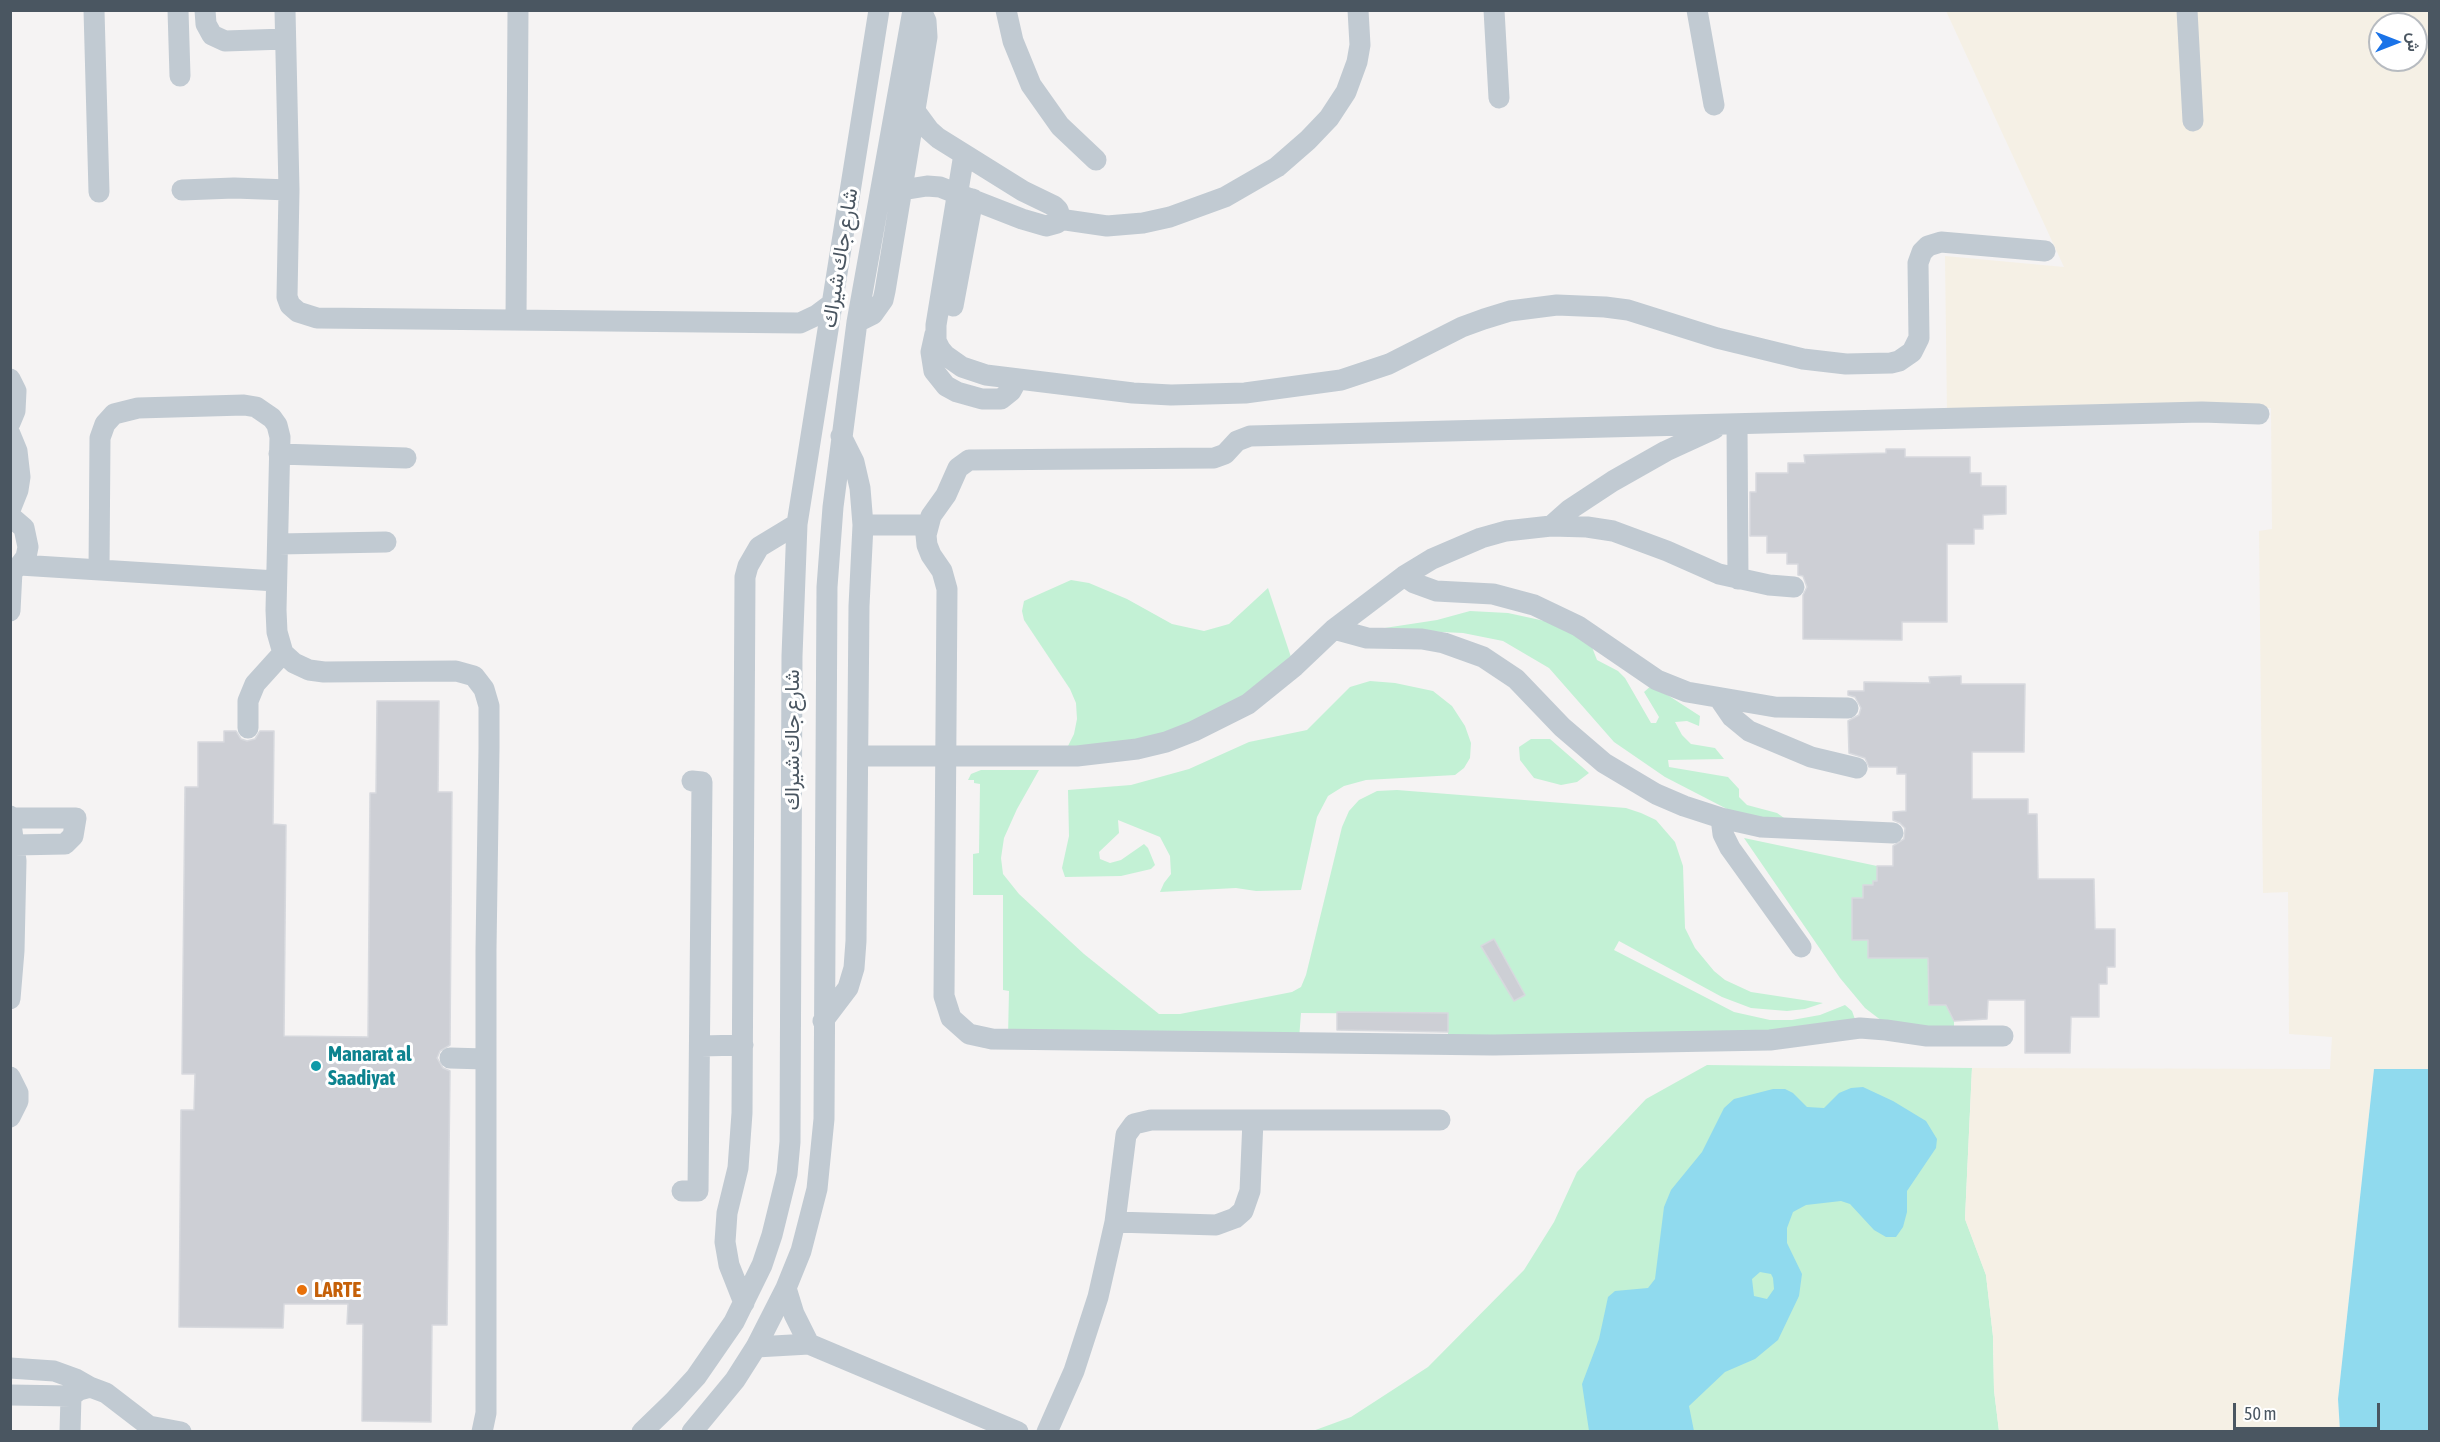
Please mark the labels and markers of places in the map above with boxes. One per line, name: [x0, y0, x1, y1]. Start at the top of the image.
place label: Manarat al Saadiyat: [328, 1041, 412, 1091]
marker: Manarat al Saadiyat: [309, 1059, 323, 1073]
place label: LARTE: [314, 1277, 361, 1303]
marker: LARTE: [295, 1283, 309, 1297]

